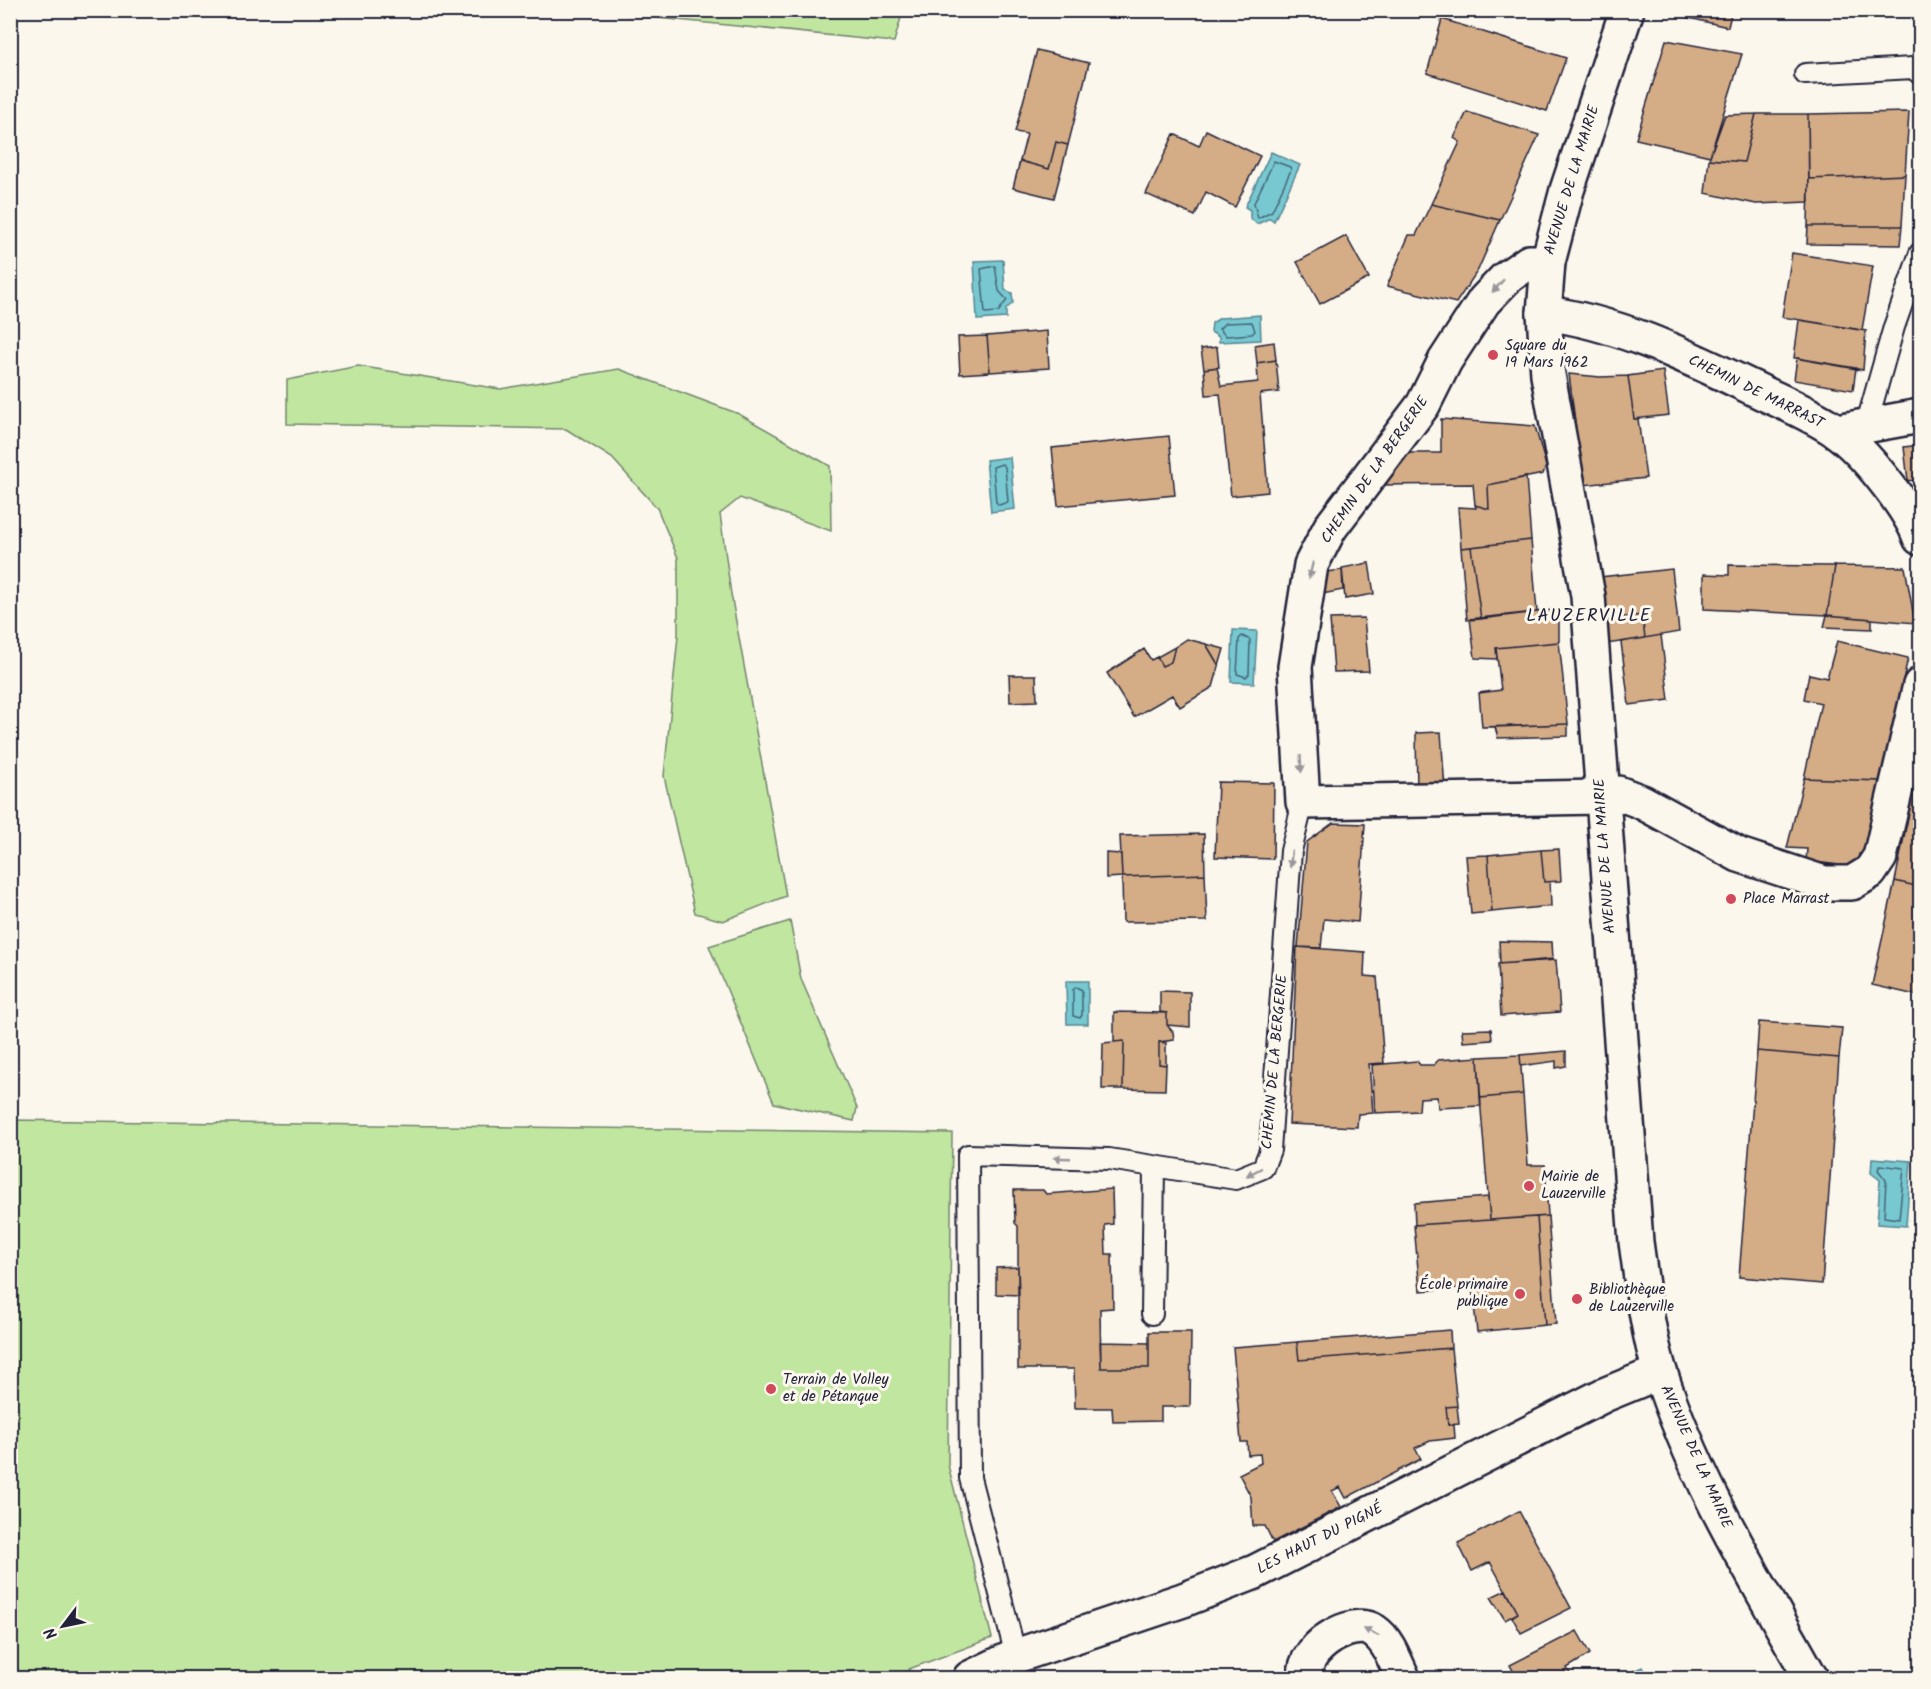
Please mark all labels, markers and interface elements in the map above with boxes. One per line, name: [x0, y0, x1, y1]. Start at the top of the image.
street label: AVENUE DE LA MAIRIE: [1538, 101, 1607, 258]
one-way arrow: [1492, 278, 1505, 293]
place label: Square du 19 Mars 1962: [1505, 334, 1588, 375]
marker: Square du 19 Mars 1962: [1486, 348, 1500, 362]
street label: CHEMIN DE MARRAST: [1684, 349, 1830, 436]
street label: CHEMIN DE LA BERGERIE: [1315, 390, 1436, 549]
one-way arrow: [1305, 561, 1315, 579]
district label: LAUZERVILLE: [1526, 602, 1652, 631]
one-way arrow: [1296, 754, 1305, 773]
street label: AVENUE DE LA MAIRIE: [1588, 776, 1622, 934]
one-way arrow: [1286, 849, 1296, 868]
place label: Place Marrast: [1743, 887, 1830, 911]
marker: Place Marrast: [1724, 892, 1738, 906]
street label: CHEMIN DE LA BERGERIE: [1255, 972, 1295, 1150]
one-way arrow: [1053, 1153, 1072, 1162]
place label: Mairie de Lauzerville: [1541, 1165, 1606, 1206]
one-way arrow: [1245, 1167, 1262, 1177]
marker: Mairie de Lauzerville: [1522, 1179, 1536, 1193]
place label: École primaire publique: [1419, 1273, 1508, 1314]
place label: Bibliothèque de Lauzerville: [1589, 1278, 1674, 1319]
marker: École primaire publique: [1513, 1287, 1527, 1301]
marker: Bibliothèque de Lauzerville: [1570, 1292, 1584, 1306]
place label: Terrain de Volley et de Pétanque: [783, 1368, 889, 1409]
street label: AVENUE DE LA MAIRIE: [1653, 1381, 1739, 1534]
marker: Terrain de Volley et de Pétanque: [764, 1382, 778, 1396]
street label: LES HAUT DU PIGNÉ: [1253, 1496, 1388, 1581]
north arrow: [33, 1596, 93, 1656]
text: N: [38, 1622, 65, 1644]
one-way arrow: [1362, 1628, 1380, 1638]

